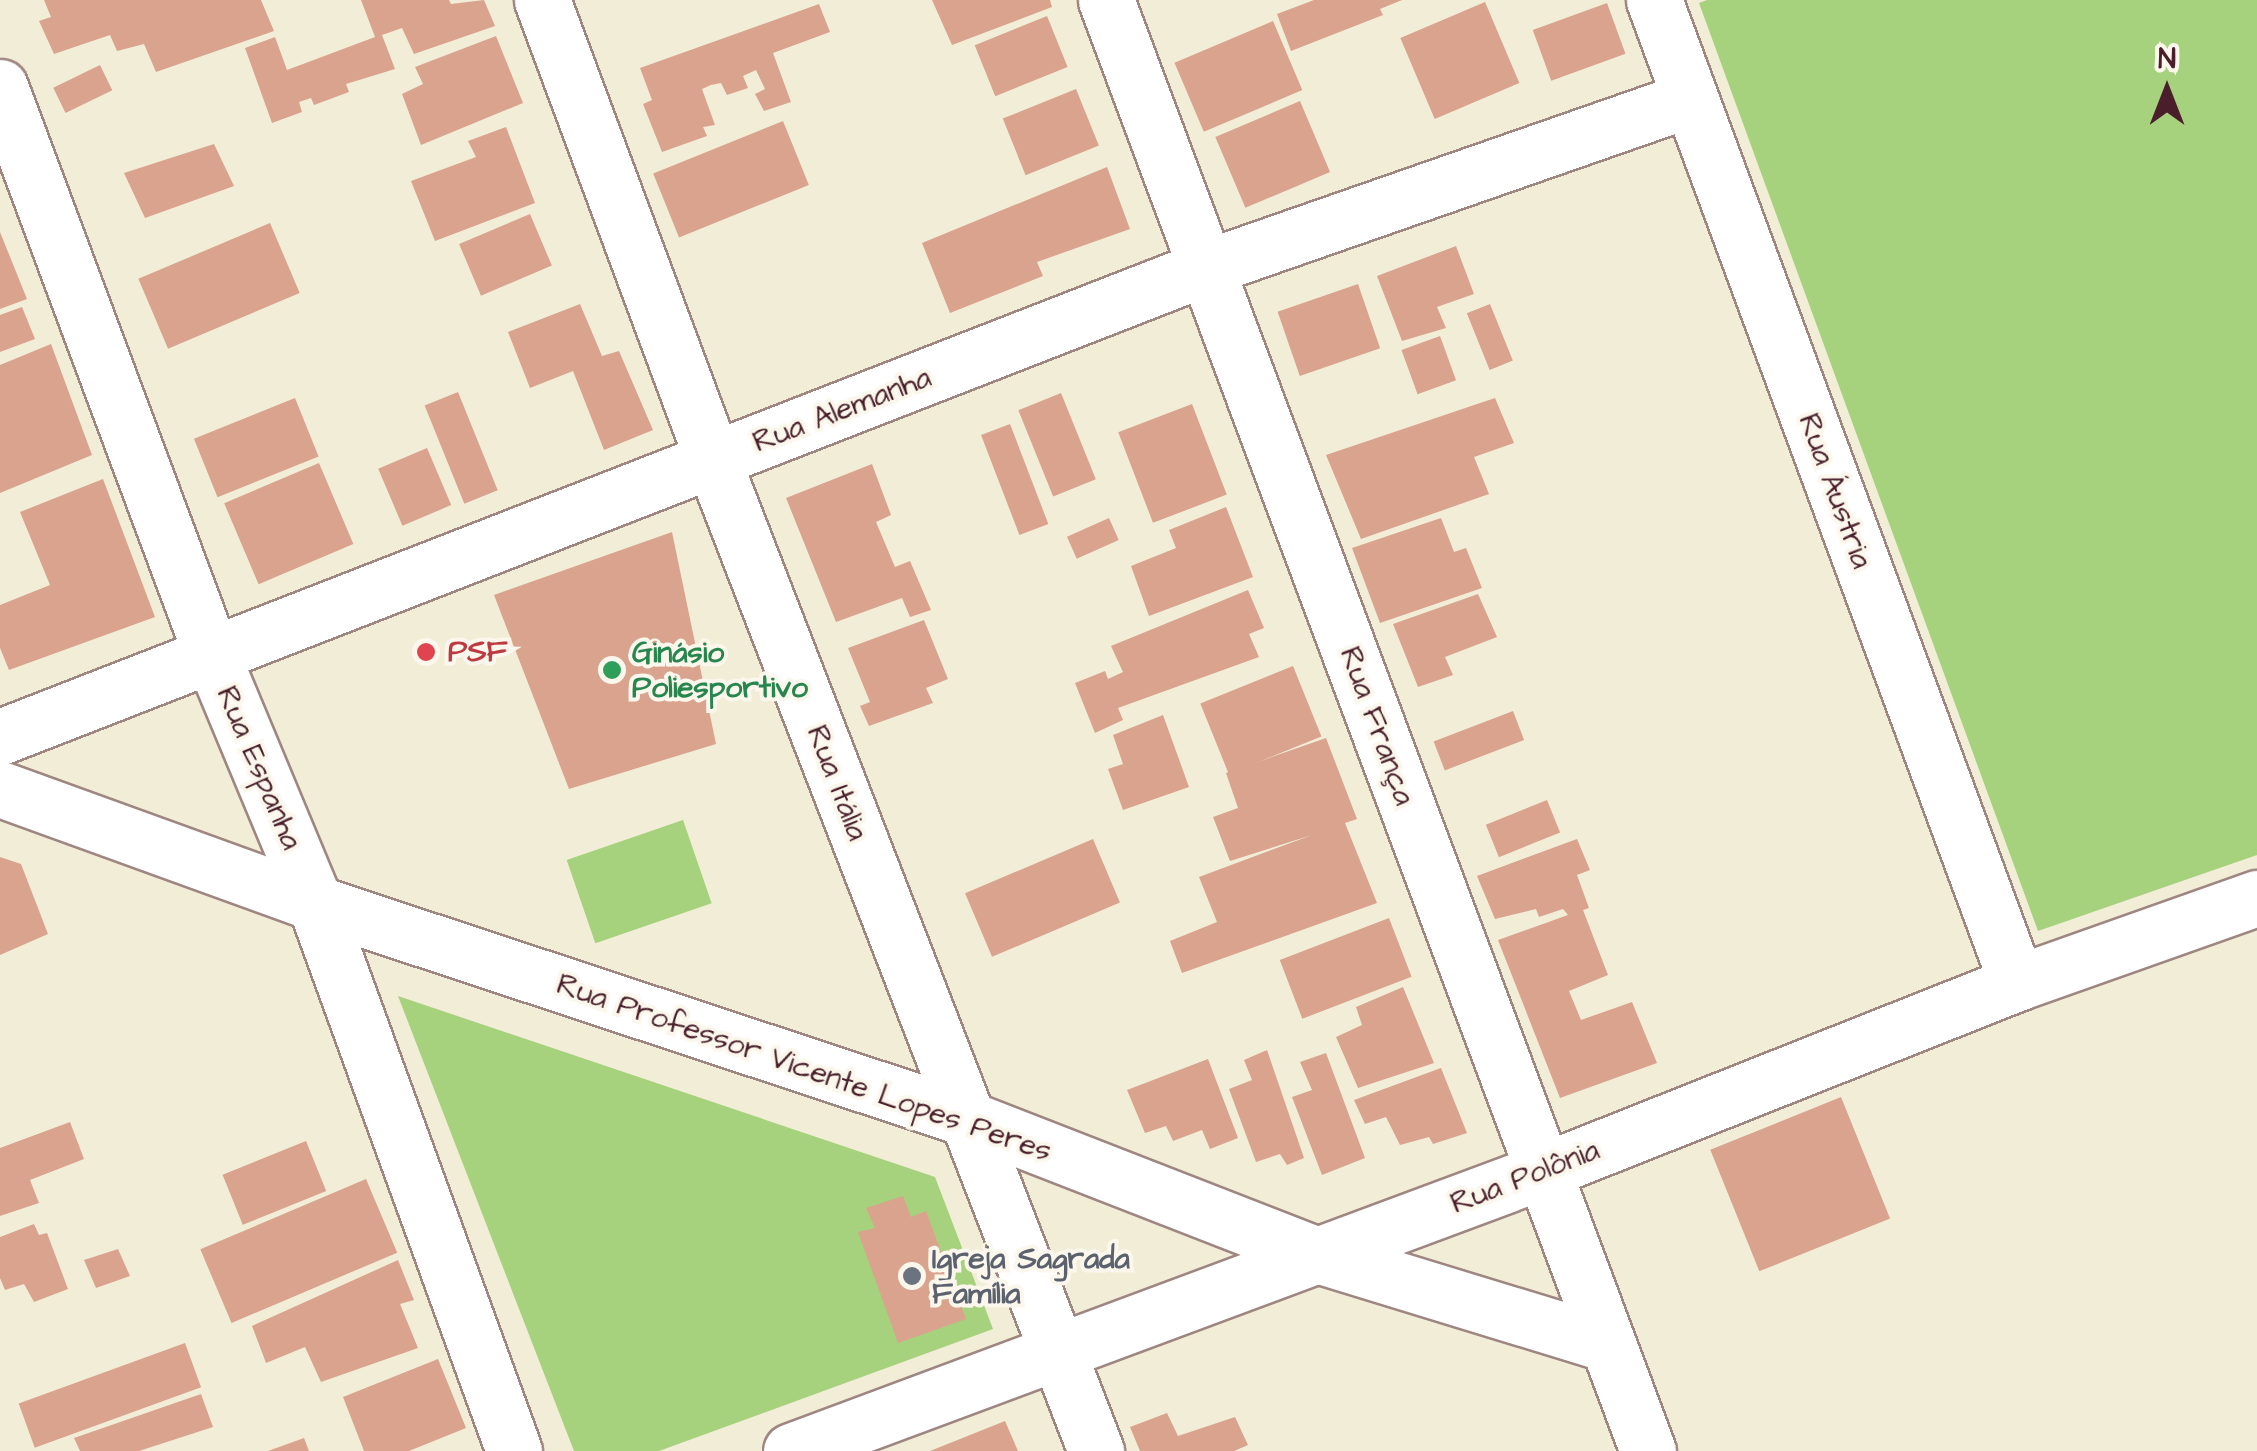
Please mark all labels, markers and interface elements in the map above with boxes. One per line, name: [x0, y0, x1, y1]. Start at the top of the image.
north arrow: [2117, 40, 2217, 140]
text: N: [2158, 40, 2176, 79]
street label: Rua Alemanha: [748, 360, 936, 460]
street label: Rua Áustria: [1790, 409, 1880, 573]
place label: PSF: [448, 634, 507, 670]
place label: Ginásio Poliesportivo: [632, 635, 808, 706]
marker: PSF: [413, 639, 439, 665]
street label: Rua França: [1332, 642, 1422, 810]
marker: Ginásio Poliesportivo: [601, 659, 623, 681]
street label: Rua Espanha: [208, 681, 310, 855]
street label: Rua Itália: [799, 720, 875, 846]
street label: Rua Professor Vicente Lopes Peres: [552, 966, 1056, 1170]
street label: Rua Polônia: [1446, 1132, 1604, 1222]
place label: Igreja Sagrada Família: [932, 1241, 1130, 1312]
marker: Igreja Sagrada Família: [901, 1265, 923, 1287]

